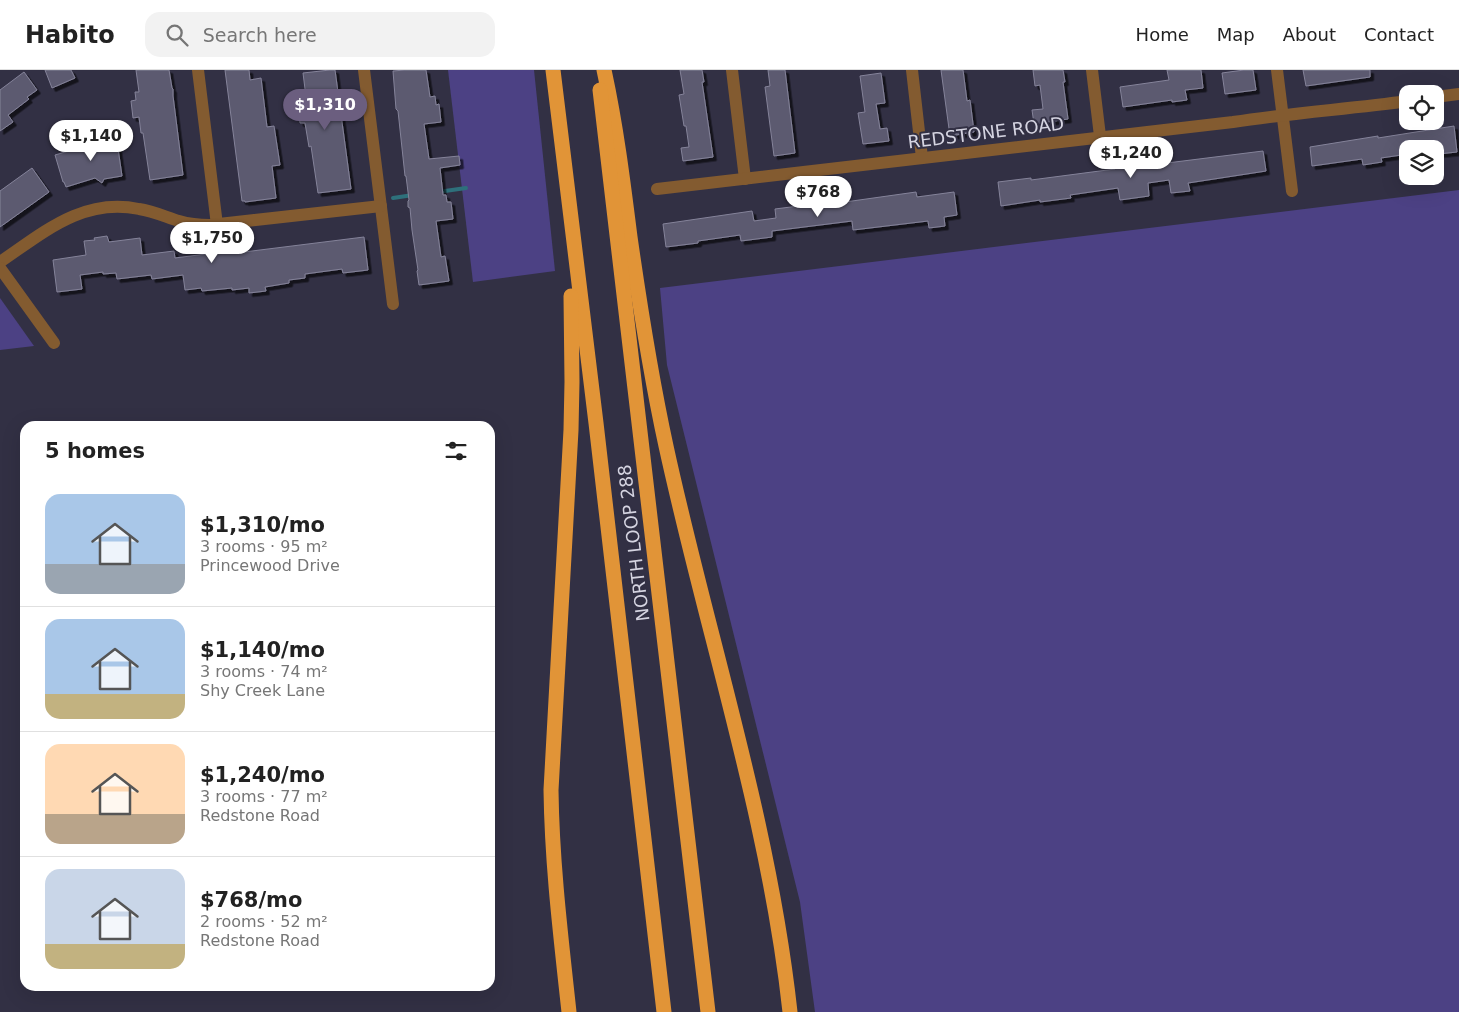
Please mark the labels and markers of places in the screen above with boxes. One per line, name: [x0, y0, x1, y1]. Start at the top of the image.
pin: $1,310: [284, 88, 366, 131]
pin: $1,140: [50, 119, 132, 162]
pin: $1,240: [1090, 136, 1172, 179]
pin: $768: [788, 176, 848, 218]
pin: $1,750: [171, 222, 253, 264]

